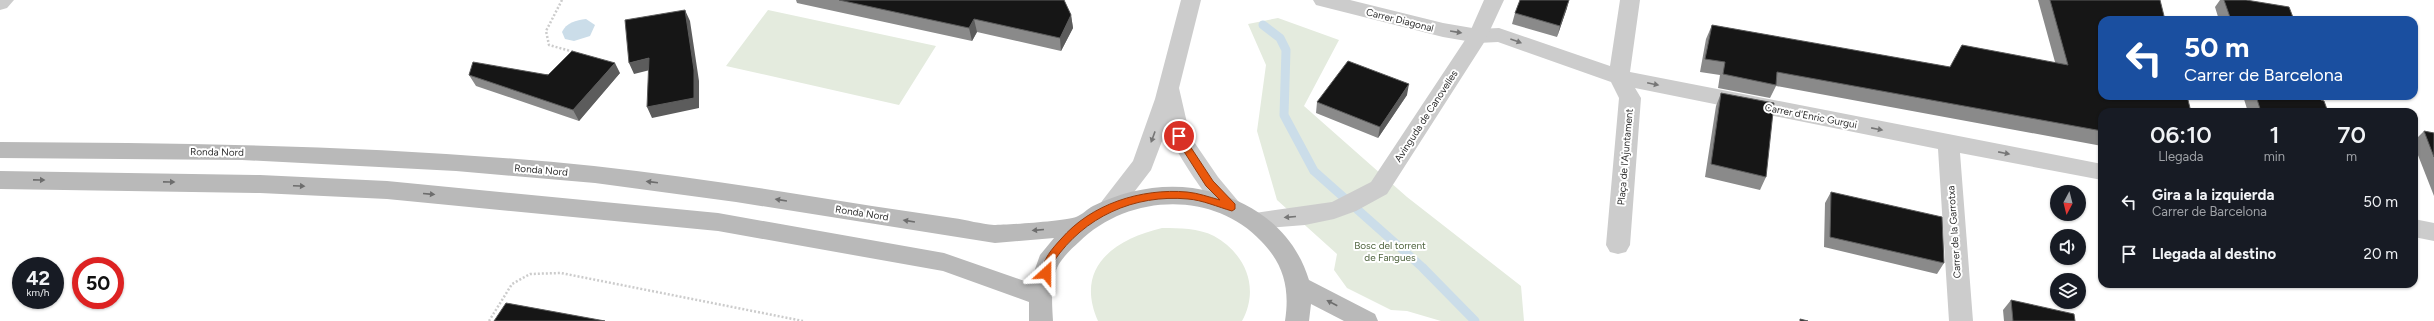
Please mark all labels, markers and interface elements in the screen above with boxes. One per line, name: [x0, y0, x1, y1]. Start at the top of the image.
street label: Carrer Diagonal: [1365, 5, 1435, 35]
one-way arrow: [1450, 29, 1462, 35]
text: 50 m: [2184, 30, 2250, 64]
icon: left: [2118, 32, 2170, 84]
one-way arrow: [1510, 38, 1522, 44]
text: Carrer de Barcelona: [2184, 64, 2343, 86]
street label: Avinguda de Canovelles: [1391, 67, 1461, 164]
one-way arrow: [1647, 81, 1659, 87]
street label: Carrer d'Enric Gurgui: [1764, 101, 1858, 131]
street label: Plaça de l'Ajuntament: [1614, 108, 1636, 206]
pin: [1162, 119, 1196, 153]
text: 06:10: [2150, 120, 2212, 149]
text: 1: [2269, 120, 2279, 149]
text: 70: [2337, 120, 2366, 149]
icon: arrive: [1168, 125, 1190, 147]
one-way arrow: [1870, 126, 1883, 132]
one-way arrow: [1149, 132, 1155, 144]
street label: Ronda Nord: [190, 145, 244, 159]
text: Llegada: [2158, 149, 2204, 164]
text: min: [2264, 149, 2285, 164]
text: m: [2346, 149, 2357, 164]
one-way arrow: [1998, 150, 2010, 156]
street label: Ronda Nord: [514, 161, 569, 179]
one-way arrow: [33, 177, 46, 183]
one-way arrow: [163, 179, 176, 185]
one-way arrow: [646, 179, 658, 186]
one-way arrow: [293, 182, 305, 189]
street label: Carrer de la Garrotxa: [1944, 185, 1964, 279]
north arrow: [2050, 185, 2086, 221]
map controls: [2050, 185, 2086, 309]
text: Gira a la izquierda: [2152, 186, 2274, 204]
one-way arrow: [423, 190, 435, 197]
icon: left: [2118, 191, 2140, 213]
text: 50 m: [2363, 193, 2398, 211]
one-way arrow: [775, 197, 787, 203]
street label: Ronda Nord: [834, 202, 890, 224]
text: Carrer de Barcelona: [2152, 204, 2267, 219]
one-way arrow: [1284, 214, 1296, 221]
one-way arrow: [903, 218, 916, 224]
one-way arrow: [1032, 227, 1044, 234]
button: sound: [2050, 229, 2086, 265]
park label: Bosc del torrent de Fangues: [1354, 239, 1426, 264]
icon: arrive: [2118, 243, 2140, 265]
text: Llegada al destino: [2152, 245, 2276, 263]
text: 20 m: [2364, 245, 2398, 263]
position arrow: [1025, 252, 1067, 294]
speed limit sign: 50: [72, 257, 124, 309]
text: 42: [26, 266, 50, 290]
button: layers: [2050, 273, 2086, 309]
text: km/h: [27, 286, 49, 299]
one-way arrow: [1327, 300, 1338, 307]

